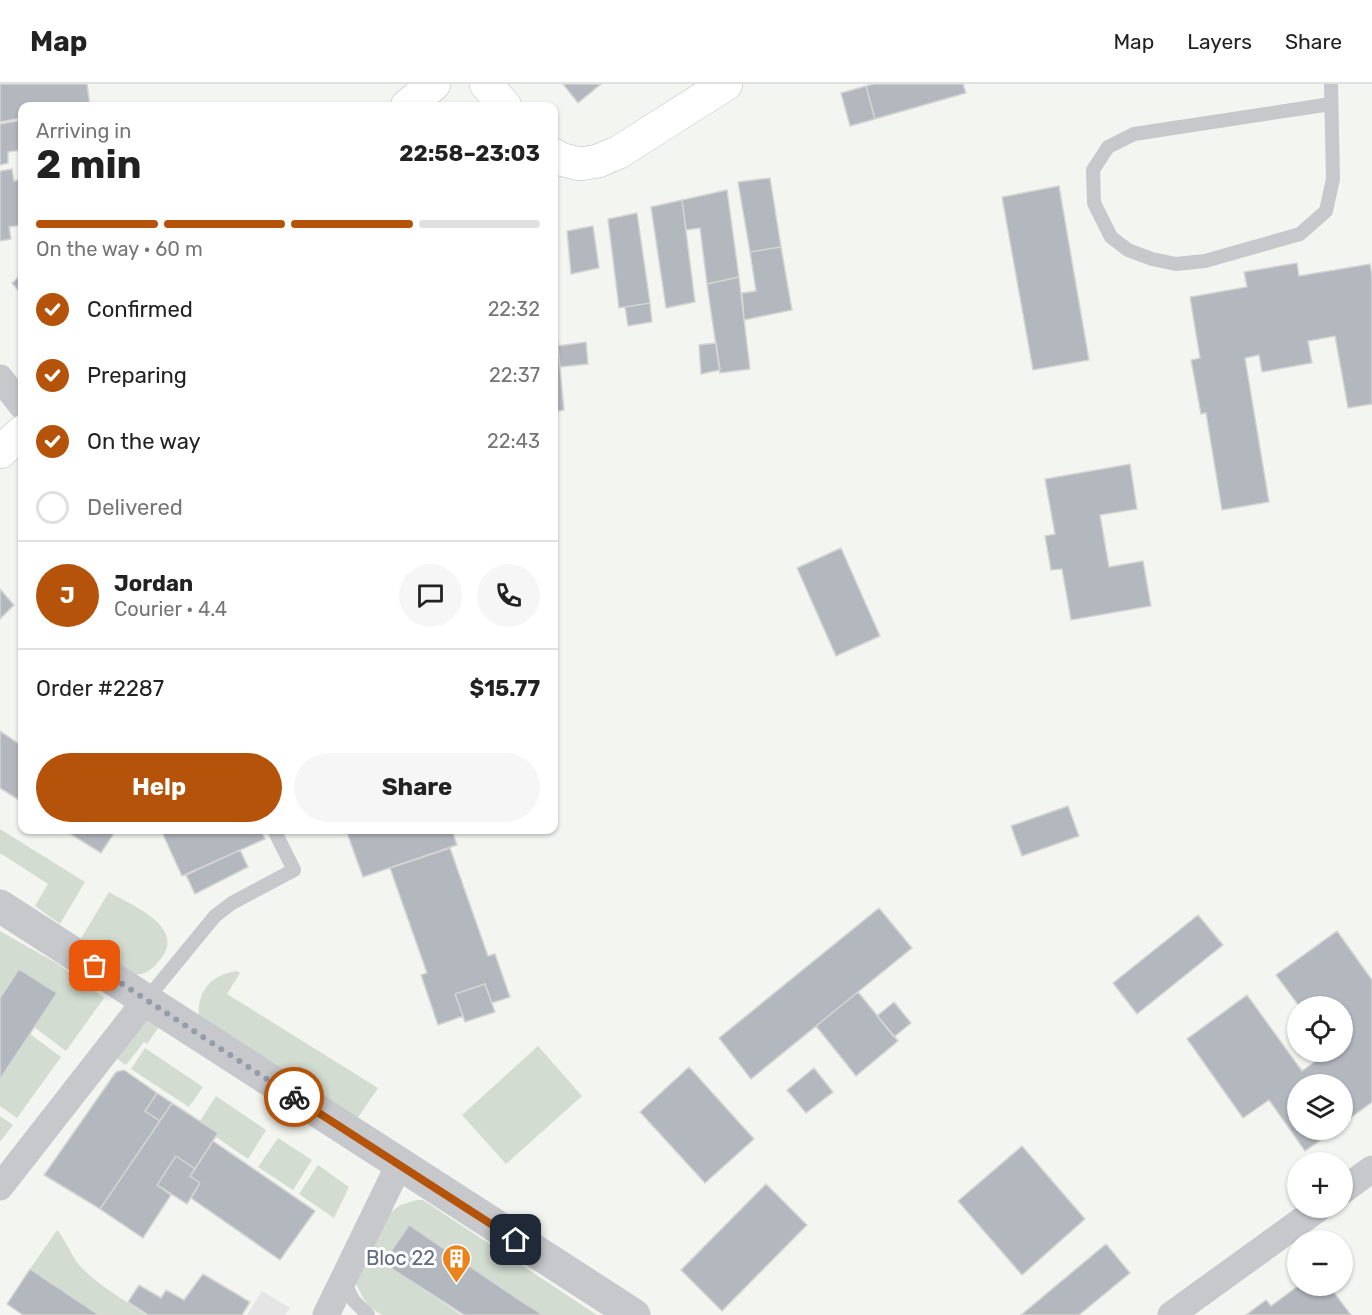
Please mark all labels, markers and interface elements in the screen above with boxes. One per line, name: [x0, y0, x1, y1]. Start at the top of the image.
text: Map: [30, 25, 87, 58]
text: Map: [1113, 29, 1154, 54]
text: Layers: [1187, 29, 1252, 54]
text: Share: [1285, 29, 1342, 54]
text: Arriving in: [36, 119, 131, 143]
text: 22:58–23:03: [399, 140, 540, 167]
text: 2 min: [36, 142, 142, 188]
text: On the way · 60 m: [36, 237, 203, 261]
icon: check: [36, 293, 69, 326]
text: Confirmed: [87, 296, 193, 323]
text: 22:32: [488, 297, 540, 321]
icon: check: [36, 359, 69, 392]
text: Preparing: [87, 362, 187, 389]
text: 22:37: [489, 363, 540, 387]
icon: check: [36, 425, 69, 458]
text: On the way: [87, 428, 201, 455]
text: 22:43: [487, 429, 540, 453]
text: Delivered: [87, 494, 183, 521]
button: chat: [399, 564, 462, 627]
button: phone: [477, 564, 540, 627]
text: Jordan: [114, 570, 193, 597]
text: J: [60, 582, 75, 609]
text: Courier · 4.4: [114, 597, 227, 621]
text: Order #2287: [36, 675, 164, 702]
text: $15.77: [469, 675, 540, 702]
button: Help: [36, 753, 282, 822]
button: Share: [294, 753, 540, 822]
pin: [69, 940, 120, 991]
icon: bag: [78, 949, 111, 982]
map controls: [1287, 996, 1353, 1296]
button: locate: [1287, 996, 1353, 1062]
courier: [264, 1067, 324, 1127]
button: layers: [1287, 1074, 1353, 1140]
icon: bike: [278, 1081, 311, 1114]
button: +: [1287, 1152, 1353, 1218]
pin: [490, 1214, 541, 1265]
icon: home: [499, 1223, 532, 1256]
button: −: [1287, 1230, 1353, 1296]
building icon: Bloc 22: [440, 1242, 472, 1284]
place label: Bloc 22: [366, 1246, 435, 1270]

